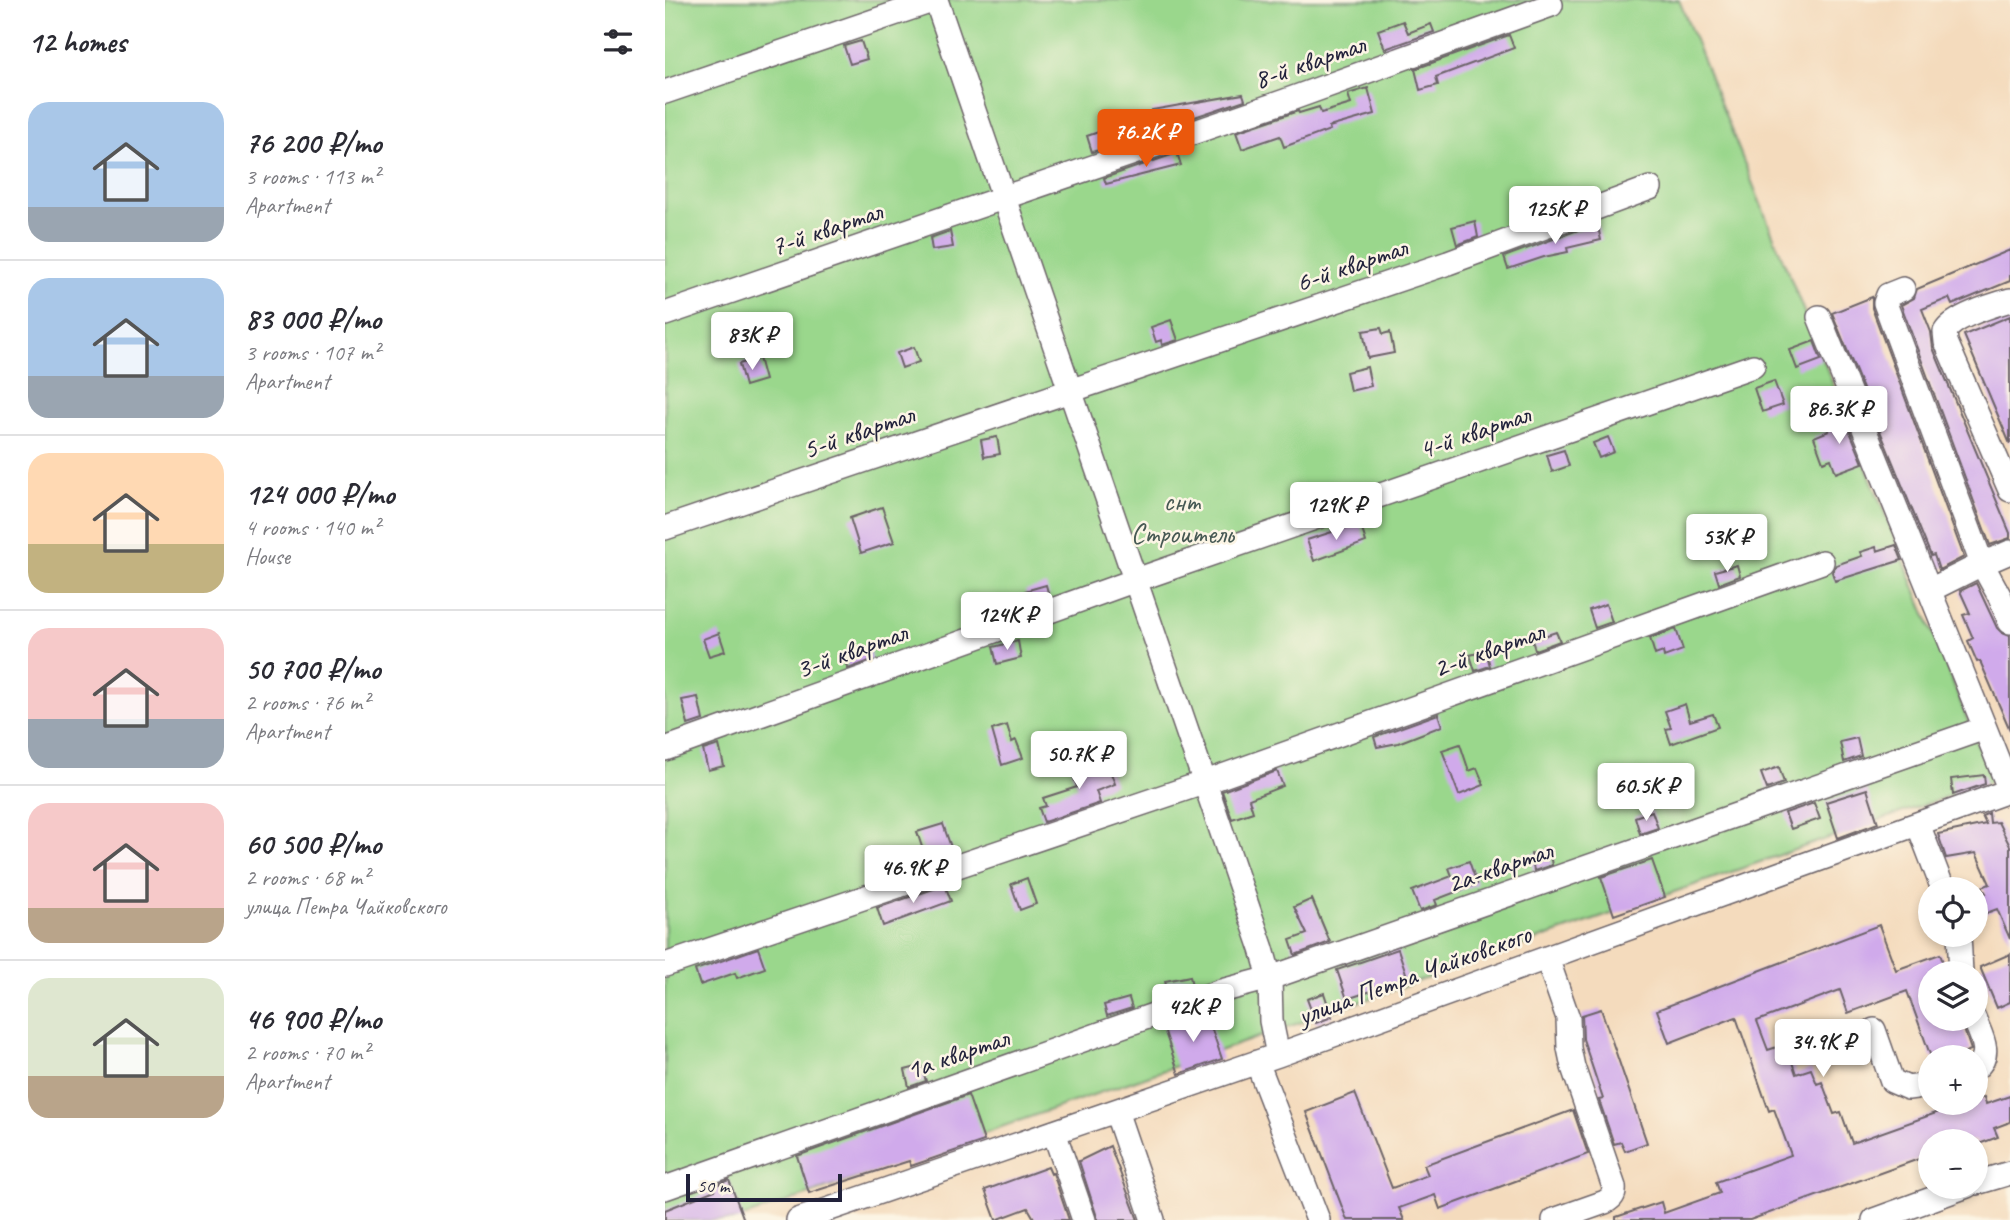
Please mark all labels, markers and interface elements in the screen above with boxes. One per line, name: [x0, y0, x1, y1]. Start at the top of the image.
text: 12 homes: [28, 23, 126, 61]
icon: filters: [599, 23, 637, 61]
street label: 8-й квартал: [1249, 26, 1371, 97]
pin: 76.2K ₽: [1081, 110, 1211, 169]
text: 76.2K ₽: [1113, 117, 1179, 146]
text: 76 200 ₽/mo: [245, 124, 381, 162]
icon: home: [84, 130, 168, 214]
text: 3 rooms · 113 m²: [245, 162, 380, 191]
pin: 125K ₽: [1498, 187, 1612, 246]
text: Apartment: [245, 191, 330, 220]
street label: 7-й квартал: [766, 193, 888, 264]
text: 125K ₽: [1525, 194, 1585, 223]
street label: 6-й квартал: [1291, 229, 1413, 300]
text: 83 000 ₽/mo: [245, 300, 381, 338]
icon: home: [84, 306, 168, 390]
pin: 83K ₽: [703, 312, 801, 372]
text: 83K ₽: [727, 320, 777, 349]
text: 3 rooms · 107 m²: [245, 338, 380, 367]
text: Apartment: [245, 367, 330, 396]
pin: 86.3K ₽: [1774, 386, 1904, 446]
text: 86.3K ₽: [1806, 394, 1872, 423]
street label: 5-й квартал: [798, 396, 920, 467]
street label: 4-й квартал: [1414, 396, 1536, 467]
text: 124 000 ₽/mo: [245, 475, 394, 513]
icon: home: [84, 481, 168, 565]
pin: 129K ₽: [1279, 482, 1393, 542]
park label: снт Строитель: [1131, 484, 1236, 551]
text: 129K ₽: [1306, 490, 1366, 519]
text: 4 rooms · 140 m²: [245, 513, 380, 542]
pin: 53K ₽: [1678, 514, 1776, 574]
text: 53K ₽: [1702, 522, 1752, 551]
text: House: [245, 542, 290, 571]
pin: 124K ₽: [950, 592, 1064, 652]
text: 124K ₽: [977, 600, 1037, 629]
street label: 2-й квартал: [1428, 613, 1550, 686]
street label: 3-й квартал: [791, 614, 913, 687]
text: 50 700 ₽/mo: [245, 650, 380, 688]
icon: home: [84, 656, 168, 740]
text: 2 rooms · 76 m²: [245, 688, 369, 717]
text: Apartment: [245, 717, 330, 746]
pin: 50.7K ₽: [1014, 732, 1144, 791]
text: 50.7K ₽: [1047, 739, 1111, 768]
pin: 60.5K ₽: [1581, 764, 1711, 823]
text: 60.5K ₽: [1614, 771, 1678, 800]
text: 60 500 ₽/mo: [245, 825, 381, 863]
icon: home: [84, 831, 168, 915]
street label: 2а-квартал: [1442, 832, 1558, 901]
pin: 46.9K ₽: [848, 846, 978, 905]
text: 46.9K ₽: [881, 853, 945, 882]
text: 2 rooms · 68 m²: [245, 863, 369, 892]
map controls: [1918, 877, 1988, 1199]
button: locate: [1918, 877, 1988, 947]
text: улица Петра Чайковского: [245, 892, 447, 921]
street label: улица Петра Чайковского: [1291, 915, 1538, 1034]
button: layers: [1918, 961, 1988, 1031]
pin: 42K ₽: [1144, 984, 1242, 1044]
text: 42K ₽: [1168, 992, 1218, 1021]
text: 46 900 ₽/mo: [245, 1000, 381, 1038]
icon: home: [84, 1006, 168, 1090]
street label: 1а квартал: [901, 1019, 1014, 1087]
pin: 34.9K ₽: [1758, 1020, 1888, 1079]
text: 34.9K ₽: [1791, 1027, 1855, 1056]
text: 2 rooms · 70 m²: [245, 1038, 369, 1067]
button: +: [1918, 1045, 1988, 1115]
text: Apartment: [245, 1067, 330, 1096]
button: −: [1918, 1129, 1988, 1199]
scale bar: [686, 1171, 842, 1203]
text: 50 m: [697, 1174, 729, 1198]

